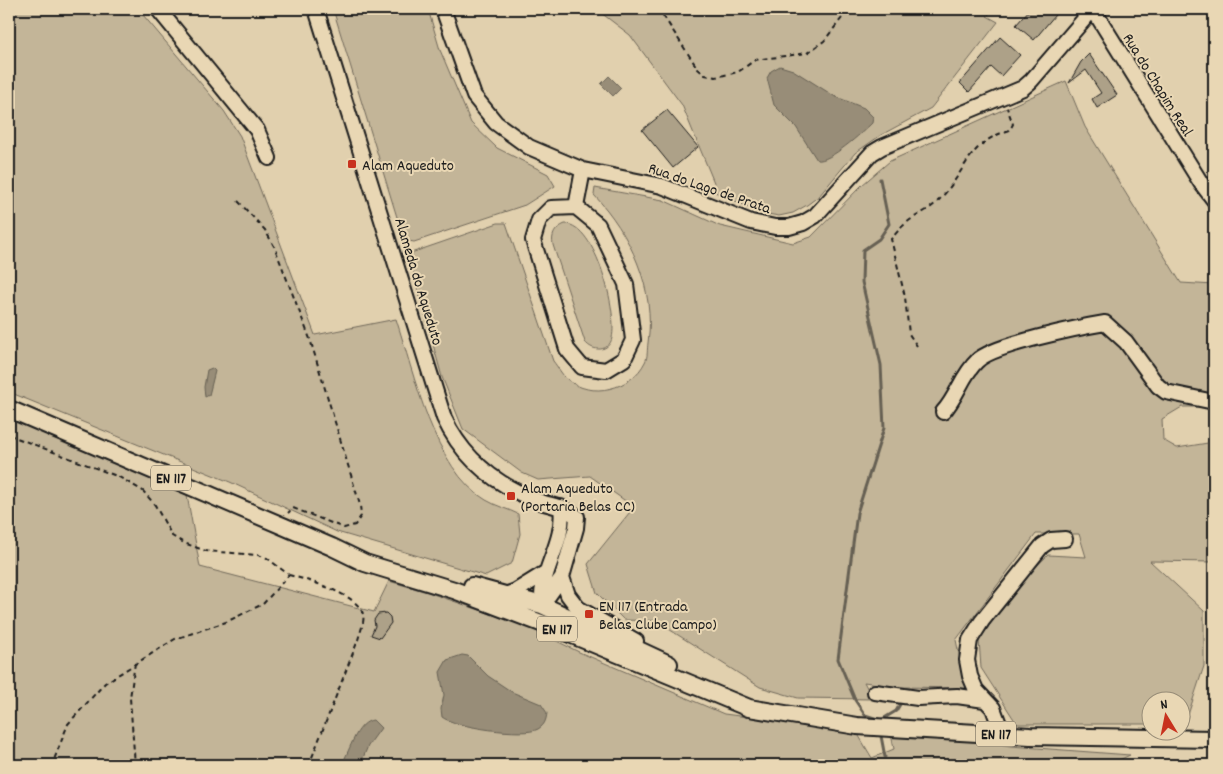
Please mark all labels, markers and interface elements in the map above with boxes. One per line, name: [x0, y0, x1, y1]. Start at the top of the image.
street label: Rua do Chapim Real: [1116, 29, 1198, 142]
place label: Alam Aqueduto: [362, 155, 454, 178]
marker: Alam Aqueduto: [346, 158, 358, 170]
street label: Rua do Lago de Prata: [645, 158, 774, 221]
street label: Alameda do Aqueduto: [387, 215, 448, 348]
road number: EN 117: [151, 466, 191, 490]
place label: Alam Aqueduto (Portaria Belas CC): [521, 478, 635, 519]
marker: Alam Aqueduto (Portaria Belas CC): [505, 490, 517, 502]
place label: EN 117 (Entrada Belas Clube Campo): [599, 596, 717, 637]
marker: EN 117 (Entrada Belas Clube Campo): [583, 608, 595, 620]
road number: EN 117: [537, 616, 577, 642]
north arrow: [1140, 692, 1190, 742]
text: N: [1159, 695, 1169, 716]
road number: EN 117: [976, 722, 1016, 746]

